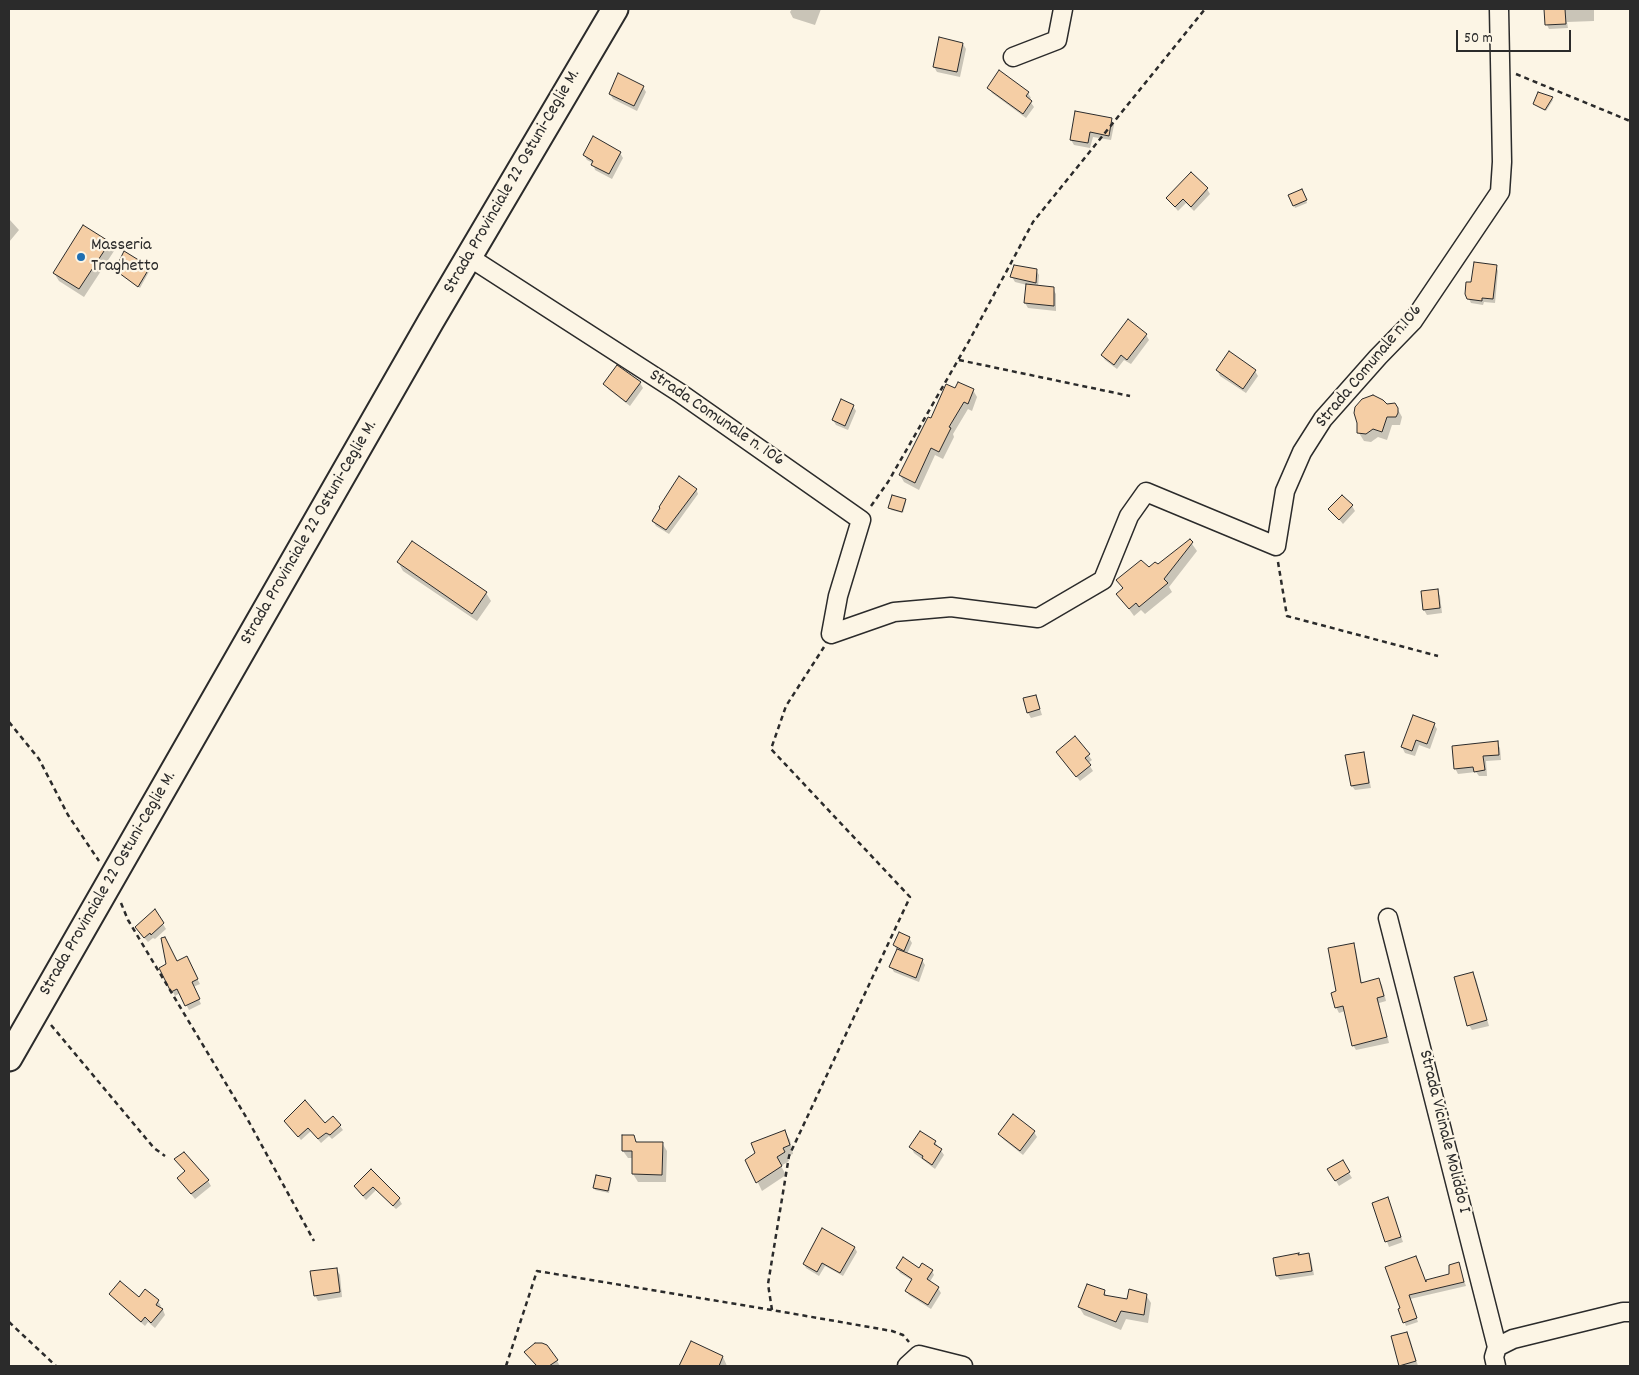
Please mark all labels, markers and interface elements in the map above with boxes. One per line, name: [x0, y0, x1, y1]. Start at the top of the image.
scale bar: [1459, 20, 1574, 52]
text: 50 m: [1464, 28, 1493, 50]
street label: Strada Provinciale 22 Ostuni-Ceglie M.: [440, 66, 586, 298]
place label: Masseria Traghetto: [91, 236, 159, 278]
marker: Masseria Traghetto: [75, 251, 87, 263]
street label: Strada Comunale n.106: [1312, 301, 1428, 433]
street label: Strada Comunale n. 106: [644, 366, 788, 472]
street label: Strada Provinciale 22 Ostuni-Ceglie M.: [237, 417, 383, 649]
street label: Strada Provinciale 22 Ostuni-Ceglie M.: [36, 768, 182, 1000]
street label: Strada Vicinale Moliddo I: [1412, 1048, 1474, 1216]

